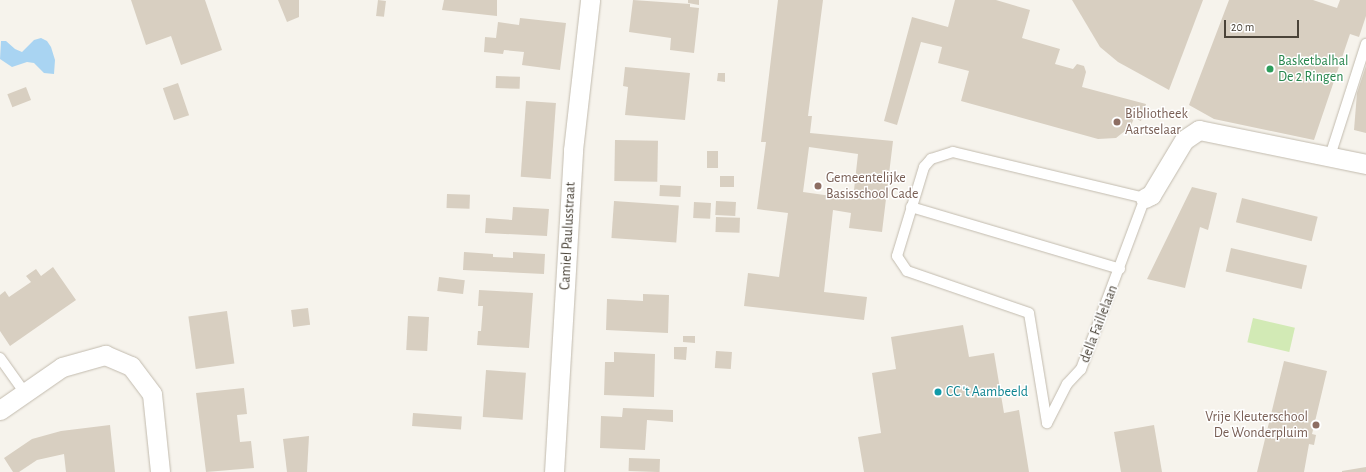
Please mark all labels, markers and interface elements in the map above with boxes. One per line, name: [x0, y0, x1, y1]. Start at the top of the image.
scale bar: [1226, 12, 1301, 38]
text: 20 m: [1231, 21, 1254, 33]
place label: Basketbalhal De 2 Ringen: [1278, 53, 1349, 86]
marker: Basketbalhal De 2 Ringen: [1265, 64, 1275, 74]
place label: Bibliotheek Aartselaar: [1125, 106, 1188, 138]
marker: Bibliotheek Aartselaar: [1112, 117, 1122, 127]
place label: Gemeentelijke Basisschool Cade: [826, 170, 919, 202]
marker: Gemeentelijke Basisschool Cade: [813, 181, 823, 191]
street label: Camiel Paulusstraat: [557, 182, 579, 290]
street label: della Faillelaan: [1077, 283, 1121, 365]
place label: CC 't Aambeeld: [946, 384, 1028, 400]
marker: CC 't Aambeeld: [933, 387, 943, 397]
place label: Vrije Kleuterschool De Wonderpluim: [1205, 409, 1308, 442]
marker: Vrije Kleuterschool De Wonderpluim: [1311, 420, 1321, 430]

